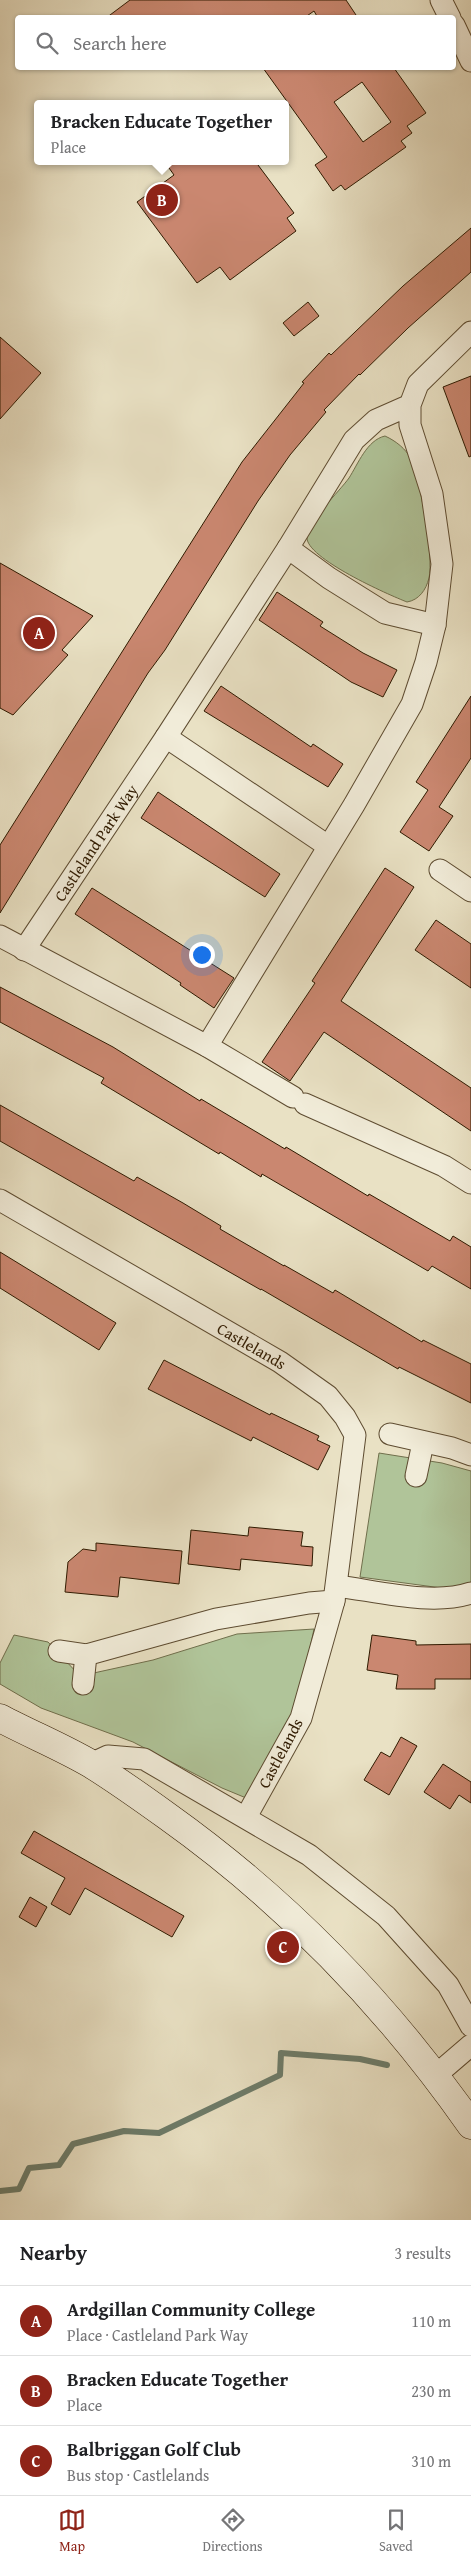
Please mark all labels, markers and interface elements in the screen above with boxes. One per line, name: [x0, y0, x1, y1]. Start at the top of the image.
search box: [15, 15, 456, 70]
icon: search: [33, 29, 61, 57]
text: Search here: [73, 29, 167, 57]
popup: [34, 100, 289, 165]
text: Bracken Educate Together: [51, 107, 272, 135]
text: Place: [51, 135, 86, 159]
pin: B: [146, 181, 178, 219]
pin: A: [23, 614, 55, 652]
street label: Castleland Park Way: [48, 779, 143, 906]
your location: [189, 942, 215, 968]
street label: Castlelands: [213, 1316, 292, 1375]
street label: Castlelands: [252, 1714, 308, 1792]
pin: C: [267, 1928, 299, 1966]
text: Nearby: [20, 2237, 87, 2268]
text: 3 results: [394, 2241, 451, 2265]
text: Ardgillan Community College: [67, 2295, 315, 2323]
text: A: [31, 2309, 41, 2333]
text: 110 m: [411, 2309, 451, 2333]
text: Place · Castleland Park Way: [67, 2323, 248, 2347]
text: Bracken Educate Together: [67, 2365, 288, 2393]
text: B: [31, 2379, 41, 2403]
text: 230 m: [411, 2379, 451, 2403]
text: Place: [67, 2393, 102, 2417]
text: Balbriggan Golf Club: [67, 2435, 241, 2463]
text: C: [31, 2449, 41, 2473]
text: 310 m: [411, 2449, 451, 2473]
text: Bus stop · Castlelands: [67, 2463, 209, 2487]
tab: Map: [58, 2506, 86, 2556]
tab: Directions: [202, 2506, 263, 2556]
tab: Saved: [379, 2506, 413, 2556]

